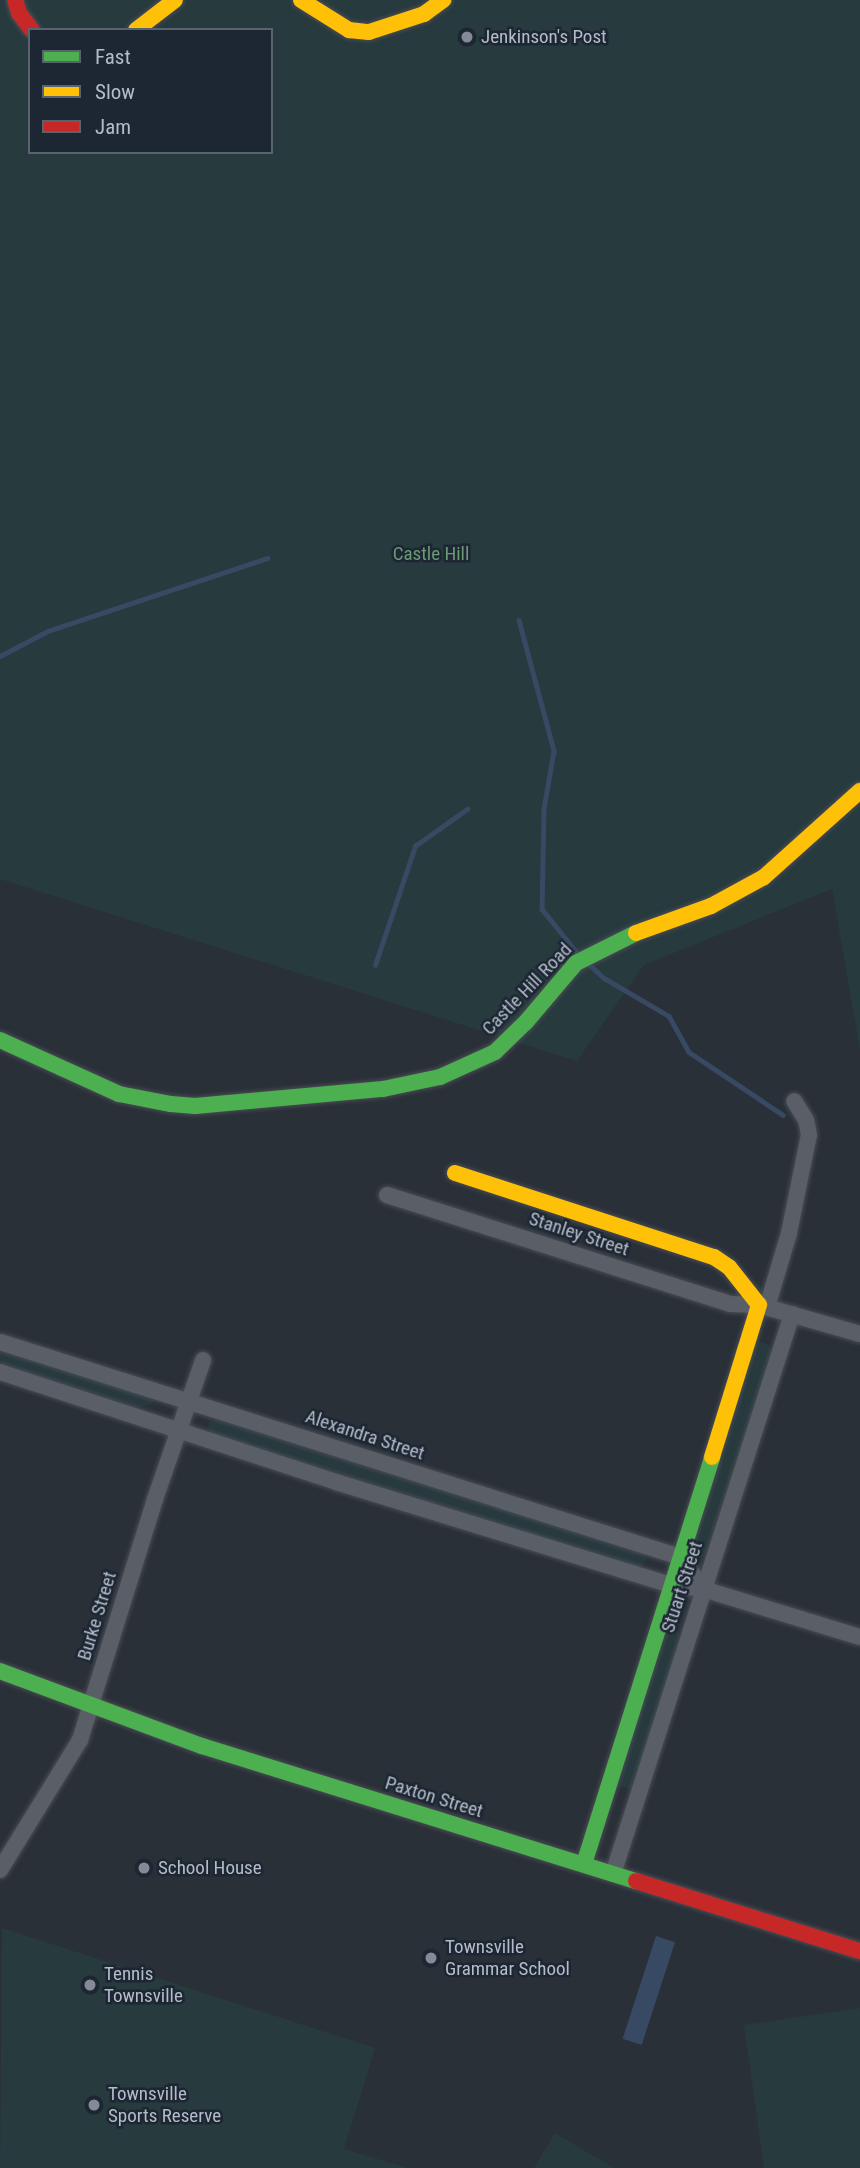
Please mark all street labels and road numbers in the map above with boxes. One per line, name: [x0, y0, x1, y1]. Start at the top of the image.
street label: Castle Hill Road: [477, 938, 577, 1040]
street label: Stanley Street: [526, 1207, 632, 1261]
street label: Alexandra Street: [303, 1405, 427, 1465]
street label: Stuart Street: [657, 1539, 707, 1635]
street label: Burke Street: [73, 1569, 121, 1663]
street label: Paxton Street: [382, 1771, 486, 1823]

